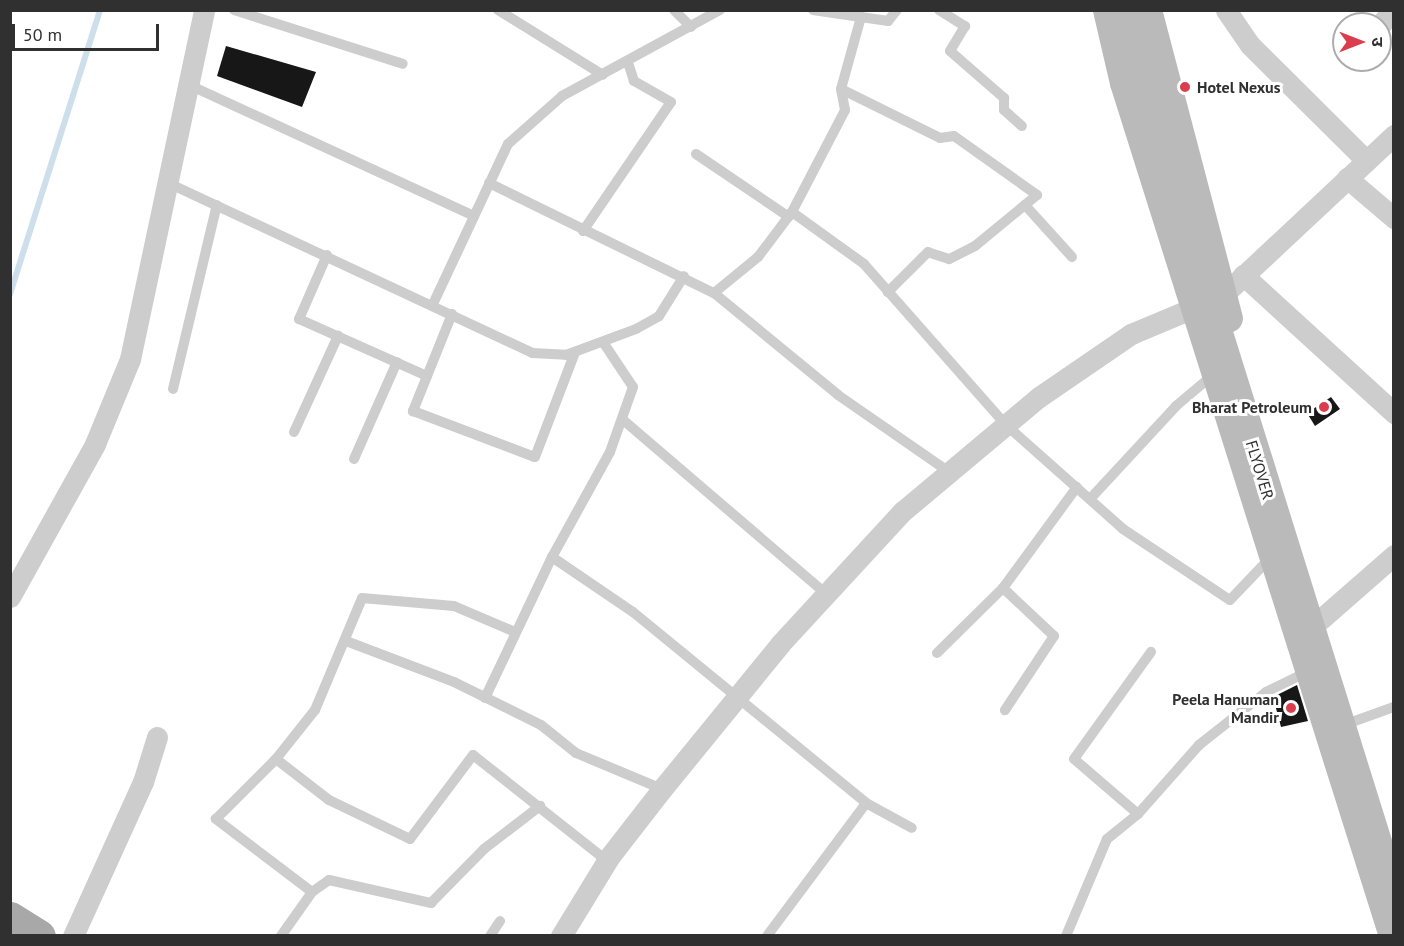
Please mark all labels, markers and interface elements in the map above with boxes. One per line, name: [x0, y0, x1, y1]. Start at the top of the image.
scale bar: [15, 12, 162, 50]
north arrow: [1332, 12, 1392, 72]
text: 50 m: [23, 23, 62, 46]
text: उ: [1368, 37, 1388, 47]
place label: Hotel Nexus: [1197, 77, 1280, 97]
marker: Hotel Nexus: [1178, 80, 1192, 94]
place label: Bharat Petroleum: [1192, 397, 1312, 417]
marker: Bharat Petroleum: [1317, 400, 1331, 414]
street label: FLYOVER: [1242, 438, 1278, 502]
place label: Peela Hanuman Mandir: [1172, 689, 1279, 727]
marker: Peela Hanuman Mandir: [1284, 701, 1298, 715]

